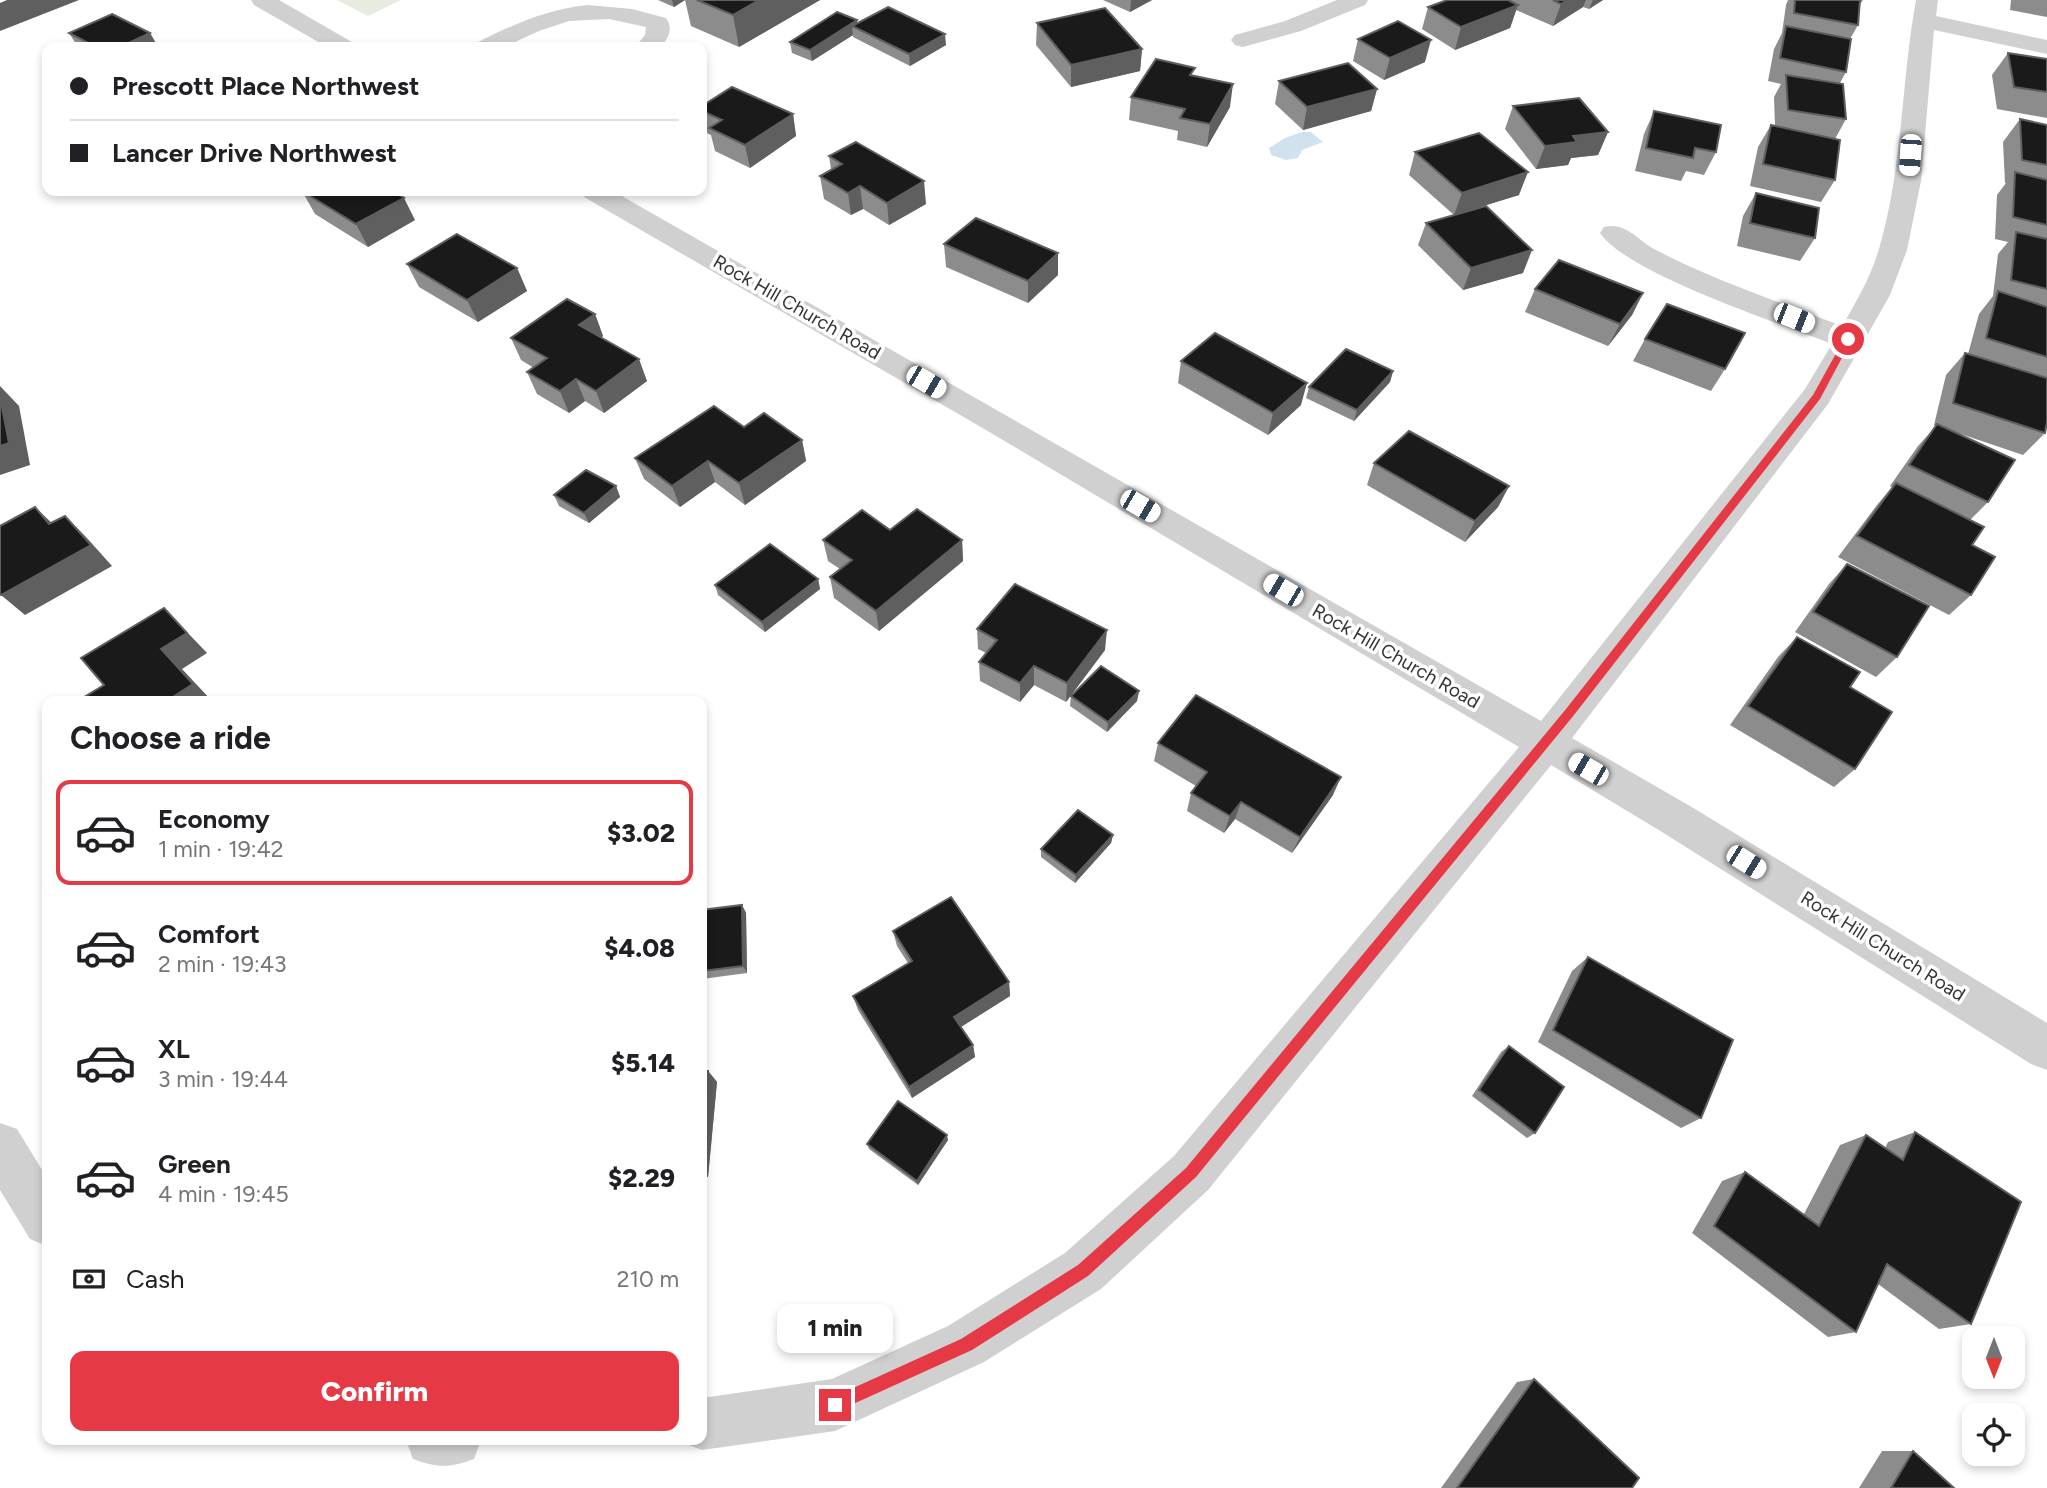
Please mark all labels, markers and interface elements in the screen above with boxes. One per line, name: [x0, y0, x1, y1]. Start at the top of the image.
text: Prescott Place Northwest: [112, 70, 419, 102]
car: [1899, 133, 1922, 177]
text: Lancer Drive Northwest: [112, 137, 397, 169]
street label: Rock Hill Church Road: [709, 250, 885, 364]
car: [1771, 300, 1818, 336]
route start: [1832, 323, 1864, 355]
car: [903, 362, 950, 402]
car: [1117, 486, 1164, 526]
car: [1260, 570, 1307, 610]
street label: Rock Hill Church Road: [1308, 599, 1484, 713]
text: Choose a ride: [70, 719, 271, 757]
car: [1565, 749, 1612, 789]
icon: car: [74, 801, 137, 864]
text: Economy: [158, 803, 270, 835]
text: $3.02: [607, 817, 675, 849]
text: 1 min · 19:42: [158, 835, 284, 863]
car: [1723, 842, 1770, 882]
street label: Rock Hill Church Road: [1797, 886, 1969, 1006]
icon: car: [74, 916, 137, 979]
text: Comfort: [158, 918, 260, 950]
text: $4.08: [604, 932, 675, 964]
text: 2 min · 19:43: [158, 950, 287, 978]
icon: car: [74, 1031, 137, 1094]
text: XL: [158, 1033, 190, 1065]
text: $5.14: [611, 1047, 675, 1079]
text: 3 min · 19:44: [158, 1065, 288, 1093]
icon: car: [74, 1146, 137, 1209]
text: Green: [158, 1148, 231, 1180]
text: $2.29: [608, 1162, 675, 1194]
text: 4 min · 19:45: [158, 1180, 289, 1208]
icon: cash: [70, 1260, 108, 1298]
text: Cash: [126, 1263, 185, 1295]
text: 210 m: [617, 1265, 679, 1293]
callout: 1 min: [777, 1304, 893, 1352]
text: 1 min: [808, 1314, 862, 1342]
north arrow: [1962, 1326, 2025, 1390]
map controls: [1962, 1326, 2025, 1466]
button: Confirm: [70, 1351, 679, 1431]
route end: [819, 1389, 851, 1421]
button: locate: [1962, 1403, 2025, 1466]

